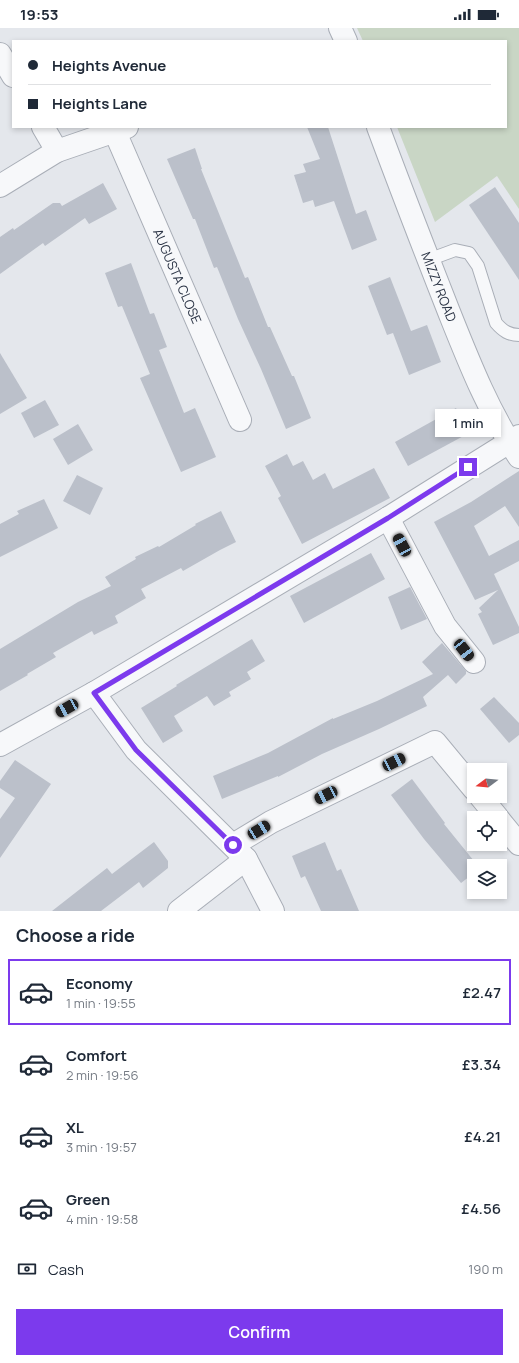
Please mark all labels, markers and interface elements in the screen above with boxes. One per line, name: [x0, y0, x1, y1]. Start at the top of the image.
text: 19:53: [20, 4, 59, 25]
text: Heights Avenue: [52, 55, 166, 76]
text: Heights Lane: [52, 93, 147, 114]
street label: AUGUSTA CLOSE: [149, 226, 206, 326]
street label: MIZZY ROAD: [417, 249, 461, 325]
callout: 1 min: [435, 409, 501, 437]
text: 1 min: [453, 414, 484, 432]
route end: [459, 458, 477, 476]
car: [391, 532, 413, 558]
car: [452, 637, 476, 663]
car: [54, 697, 80, 719]
car: [381, 751, 407, 773]
north arrow: [467, 763, 507, 803]
map controls: [467, 763, 507, 899]
car: [313, 784, 339, 806]
button: locate: [467, 811, 507, 851]
car: [246, 819, 272, 841]
route start: [224, 836, 242, 854]
button: layers: [467, 859, 507, 899]
text: Choose a ride: [16, 923, 135, 947]
text: Economy: [66, 973, 133, 994]
icon: car: [18, 974, 54, 1010]
text: £2.47: [462, 982, 501, 1003]
text: 1 min · 19:55: [66, 994, 136, 1012]
text: Comfort: [66, 1045, 127, 1066]
icon: car: [18, 1046, 54, 1082]
text: £3.34: [462, 1054, 501, 1075]
text: 2 min · 19:56: [66, 1066, 139, 1084]
text: XL: [66, 1117, 84, 1138]
icon: car: [18, 1118, 54, 1154]
text: £4.21: [464, 1126, 501, 1147]
text: 3 min · 19:57: [66, 1138, 137, 1156]
text: Green: [66, 1189, 110, 1210]
icon: car: [18, 1190, 54, 1226]
text: £4.56: [461, 1198, 501, 1219]
text: 4 min · 19:58: [66, 1210, 138, 1228]
icon: cash: [16, 1258, 38, 1280]
text: Cash: [48, 1259, 84, 1280]
text: 190 m: [468, 1260, 503, 1278]
button: Confirm: [16, 1309, 503, 1355]

